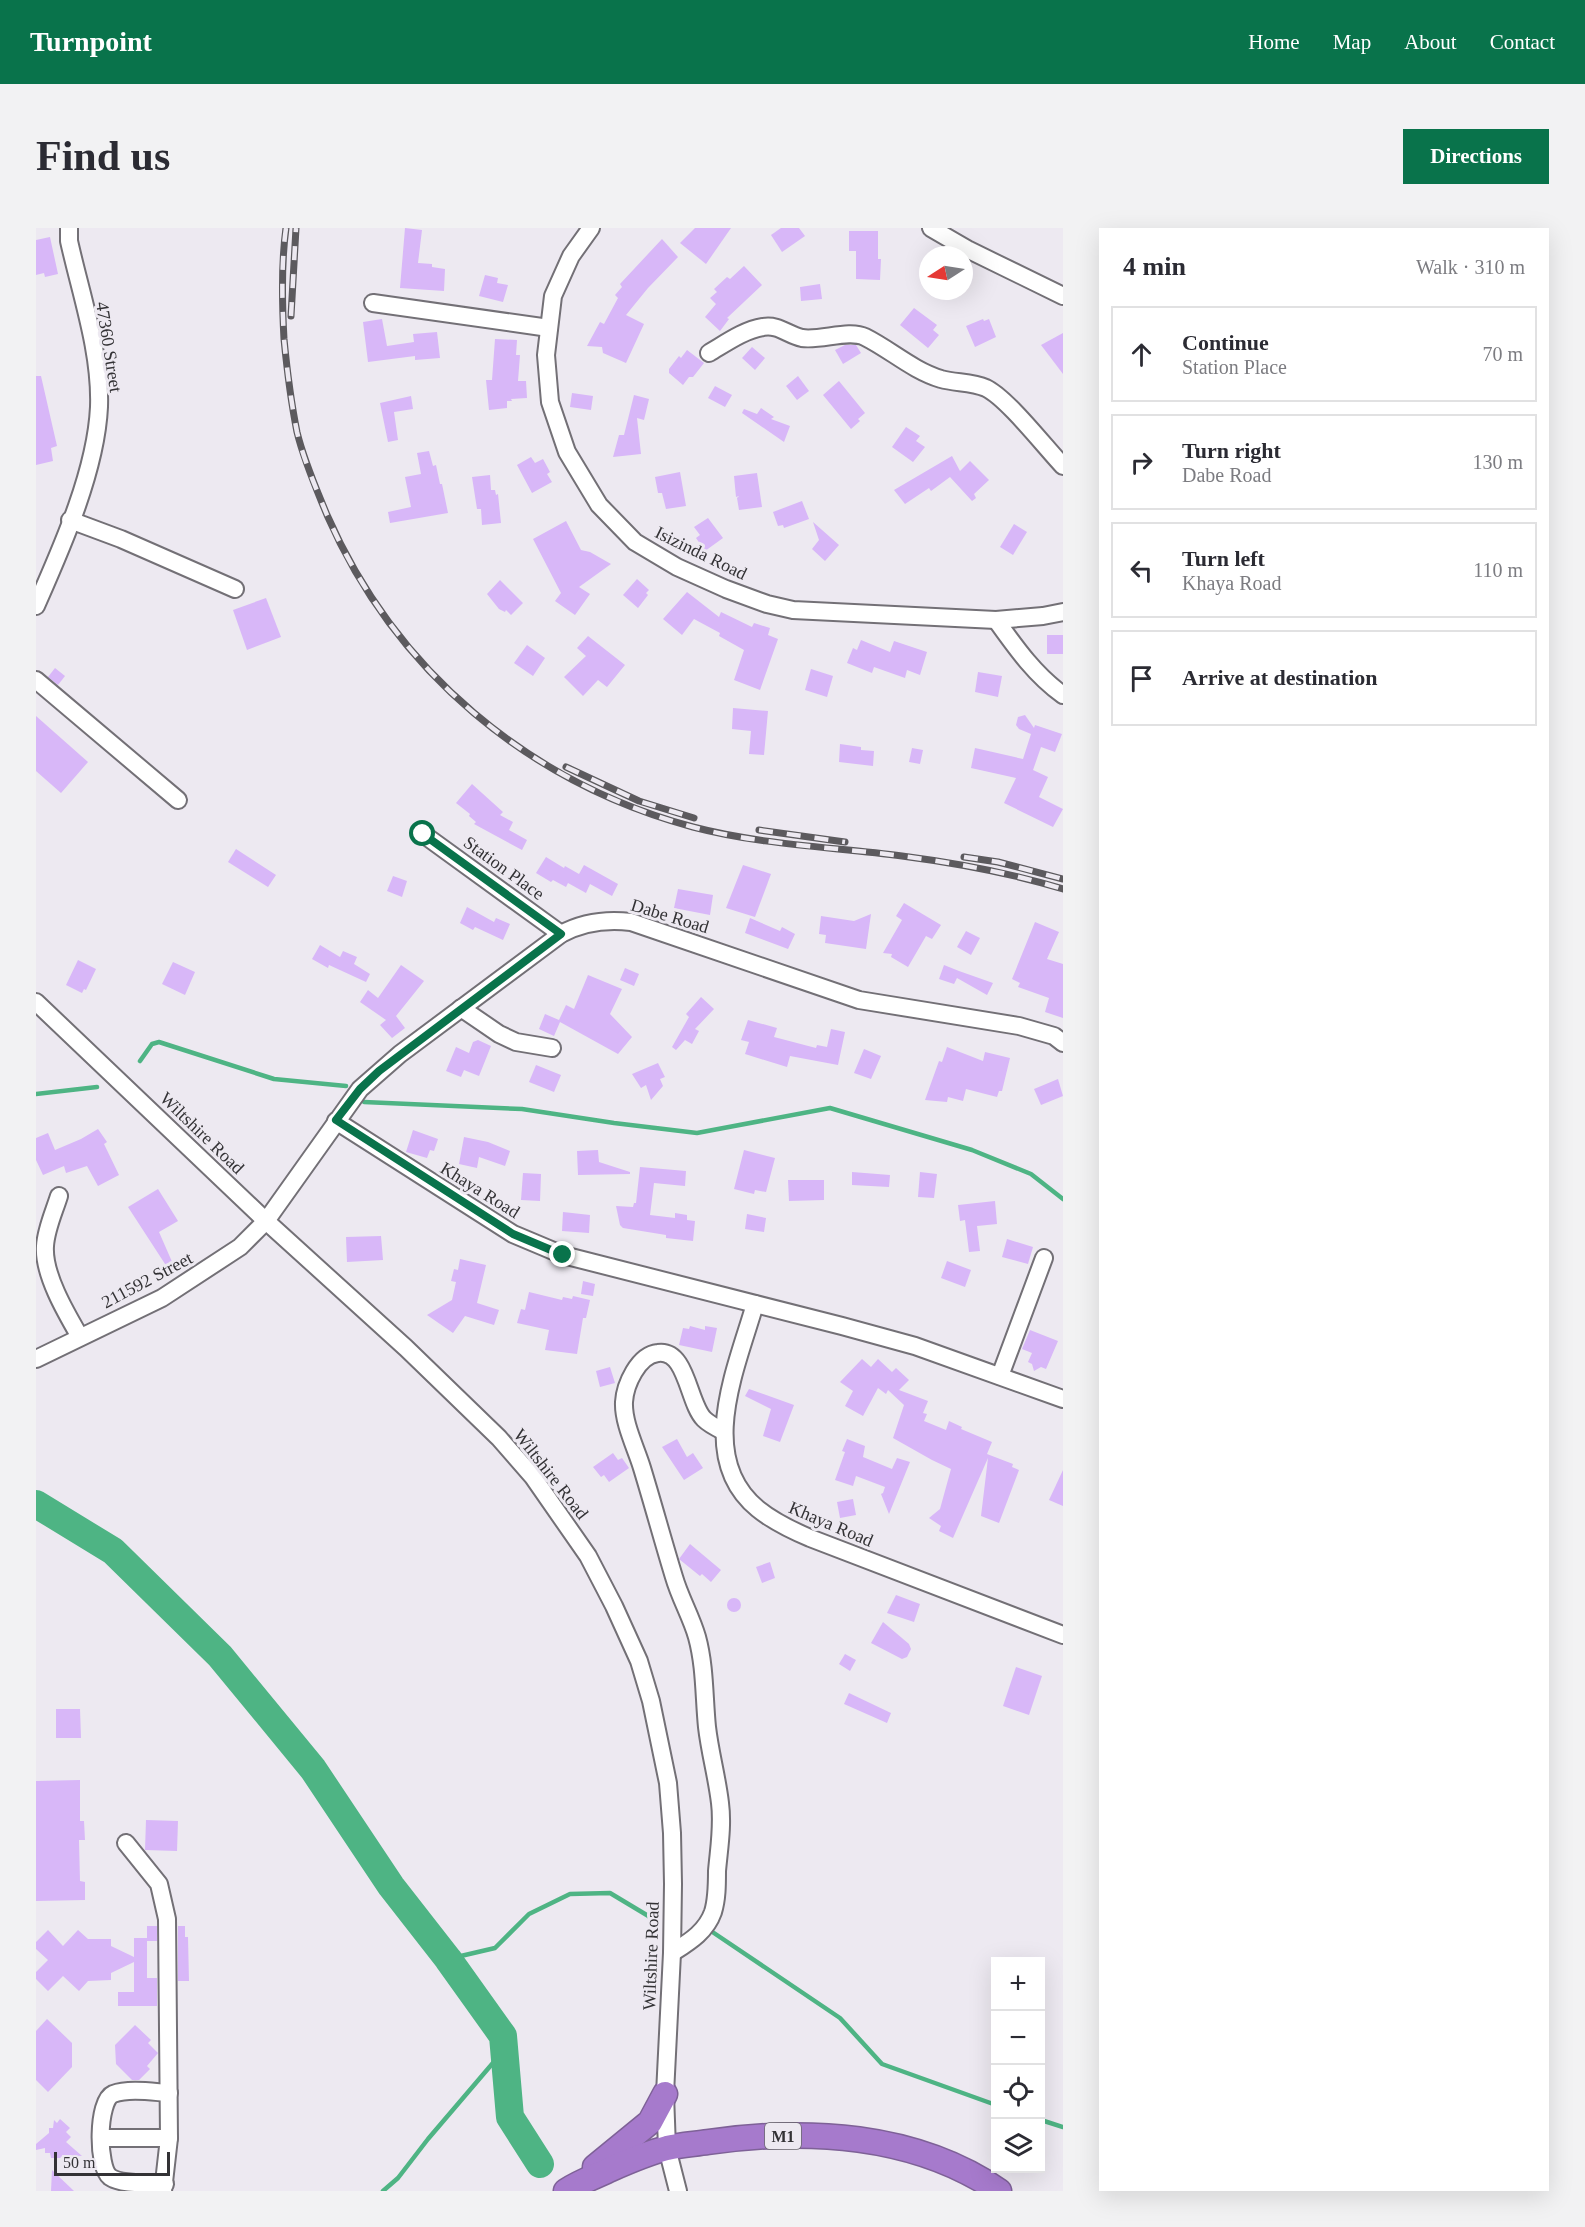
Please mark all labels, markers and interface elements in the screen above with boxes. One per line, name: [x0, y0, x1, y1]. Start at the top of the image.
text: Turnpoint: [30, 26, 152, 57]
text: Home: [1248, 30, 1300, 54]
text: Map: [1333, 30, 1371, 54]
text: About: [1404, 30, 1457, 54]
text: Contact: [1490, 30, 1555, 54]
button: Directions: [1403, 129, 1549, 184]
text: Find us: [36, 133, 170, 179]
north arrow: [919, 246, 973, 300]
text: 4 min: [1123, 252, 1186, 281]
text: Walk · 310 m: [1416, 256, 1525, 278]
street label: 47360 Street: [92, 300, 126, 394]
text: Continue: [1182, 330, 1269, 355]
icon: ahead: [1125, 338, 1158, 371]
text: 70 m: [1482, 343, 1523, 365]
text: Station Place: [1182, 356, 1287, 378]
text: Turn right: [1182, 438, 1281, 463]
icon: right: [1125, 446, 1158, 479]
text: 130 m: [1472, 451, 1523, 473]
text: Dabe Road: [1182, 464, 1271, 486]
street label: Isizinda Road: [652, 522, 750, 584]
text: Turn left: [1182, 546, 1265, 571]
icon: left: [1125, 554, 1158, 587]
text: 110 m: [1473, 559, 1523, 581]
text: Khaya Road: [1182, 572, 1281, 594]
icon: arrive: [1125, 662, 1158, 695]
text: Arrive at destination: [1182, 665, 1378, 690]
route start: [409, 820, 435, 846]
street label: Station Place: [460, 832, 548, 904]
street label: Dabe Road: [629, 895, 711, 937]
street label: Wiltshire Road: [156, 1088, 248, 1178]
street label: Khaya Road: [437, 1158, 523, 1222]
route end: [549, 1241, 575, 1267]
street label: 211592 Street: [98, 1248, 196, 1312]
street label: Wiltshire Road: [510, 1425, 592, 1523]
street label: Khaya Road: [786, 1497, 876, 1551]
street label: Wiltshire Road: [639, 1901, 663, 2011]
map controls: [991, 1957, 1045, 2173]
button: +: [991, 1957, 1045, 2011]
button: −: [991, 2011, 1045, 2065]
button: locate: [991, 2065, 1045, 2119]
button: layers: [991, 2119, 1045, 2173]
road number: M1: [765, 2123, 801, 2149]
scale bar: [54, 2149, 170, 2176]
text: 50 m: [63, 2154, 95, 2171]

